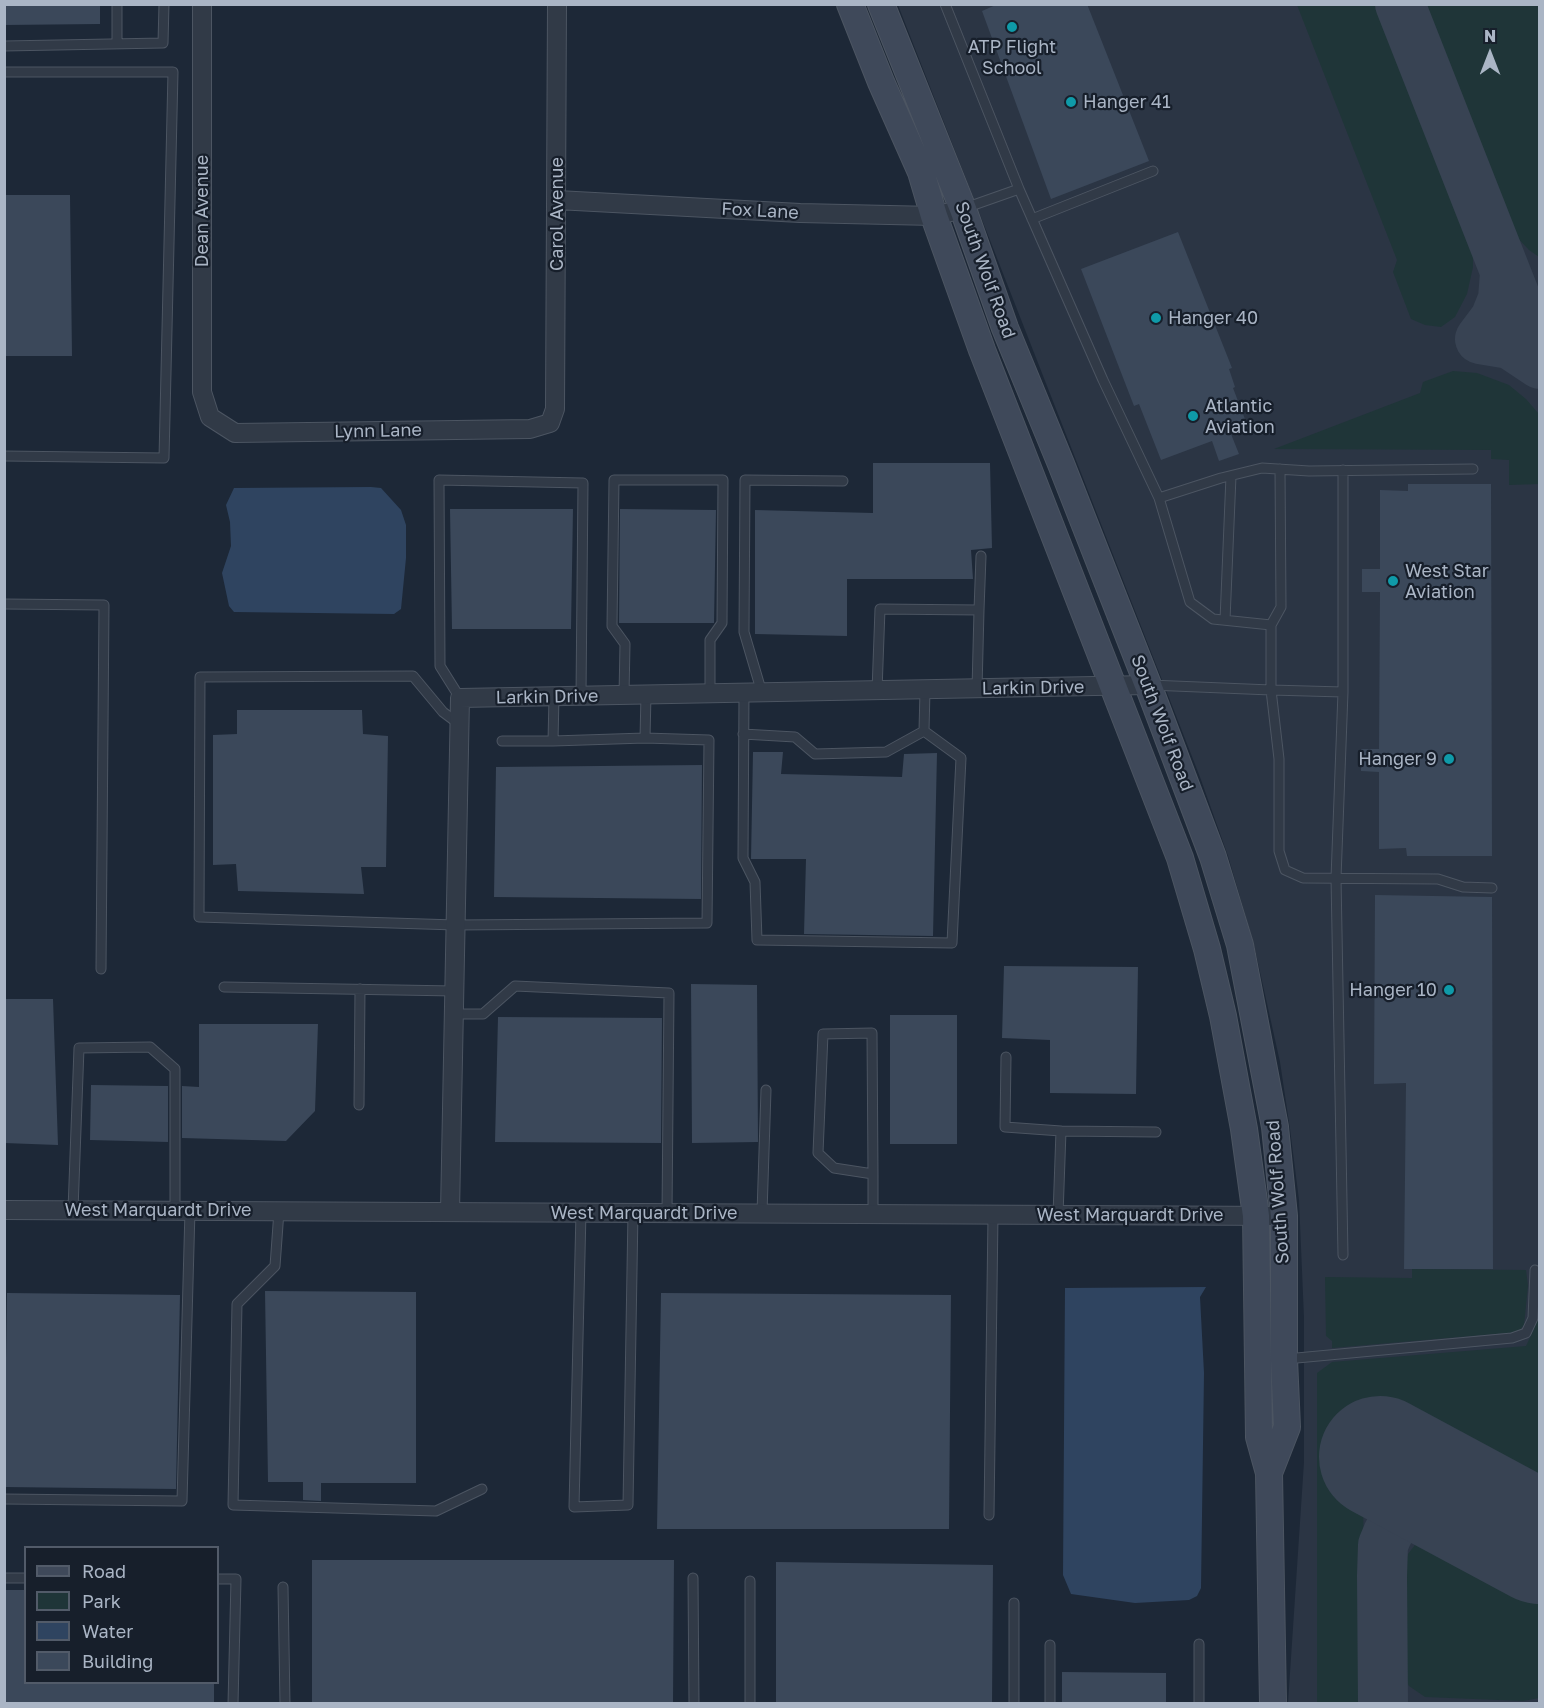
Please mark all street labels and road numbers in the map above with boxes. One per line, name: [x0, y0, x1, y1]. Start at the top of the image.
street label: Dean Avenue: [191, 155, 213, 267]
street label: Carol Avenue: [546, 157, 568, 271]
street label: Fox Lane: [721, 198, 799, 224]
street label: South Wolf Road: [950, 199, 1020, 341]
street label: Lynn Lane: [334, 419, 422, 443]
street label: South Wolf Road: [1126, 652, 1198, 794]
street label: Larkin Drive: [981, 676, 1085, 700]
street label: Larkin Drive: [495, 685, 599, 709]
street label: South Wolf Road: [1262, 1119, 1294, 1265]
street label: West Marquardt Drive: [64, 1199, 252, 1221]
street label: West Marquardt Drive: [550, 1202, 738, 1224]
street label: West Marquardt Drive: [1036, 1204, 1224, 1226]

